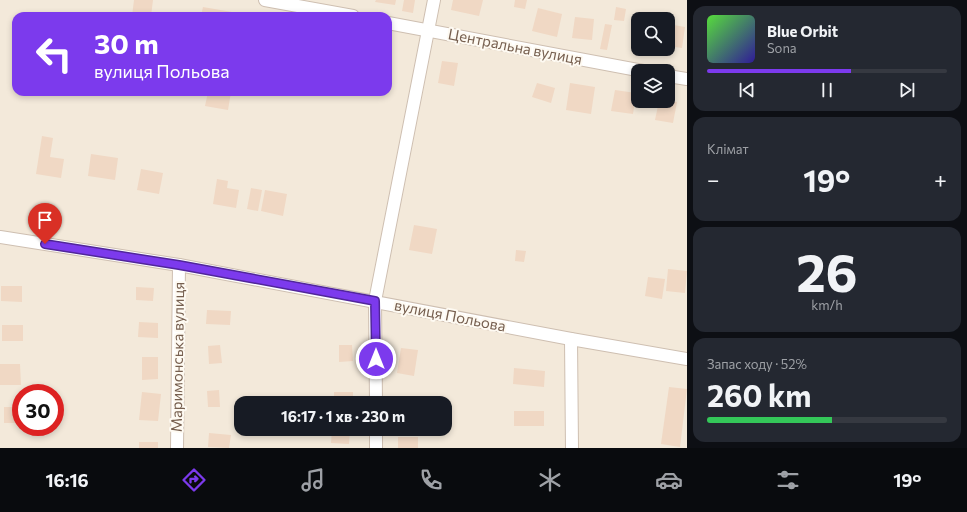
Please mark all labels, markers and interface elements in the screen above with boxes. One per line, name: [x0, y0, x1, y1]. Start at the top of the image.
map controls: [631, 12, 675, 108]
button: search: [631, 12, 675, 56]
text: Blue Orbit: [767, 22, 838, 40]
street label: Центральна вулиця: [447, 24, 584, 68]
text: 30 m: [94, 26, 159, 60]
icon: left: [28, 28, 80, 80]
text: Sona: [767, 40, 797, 56]
text: вулиця Польова: [94, 60, 230, 82]
button: layers: [631, 64, 675, 108]
icon: previous: [736, 79, 758, 101]
icon: pause: [816, 79, 838, 101]
icon: next: [896, 79, 918, 101]
text: Клімат: [707, 141, 749, 157]
text: 19°: [803, 161, 850, 198]
text: −: [707, 166, 720, 193]
text: +: [934, 166, 947, 193]
pin: [28, 203, 62, 244]
icon: arrive: [34, 209, 56, 231]
text: 26: [796, 239, 858, 303]
street label: Маримонська вулиця: [167, 282, 187, 432]
street label: вулиця Польова: [393, 295, 507, 335]
text: km/h: [811, 297, 843, 313]
position arrow: [355, 338, 397, 380]
text: Запас ходу · 52%: [707, 356, 807, 372]
text: 260 km: [707, 376, 811, 413]
speed limit sign: 30: [12, 384, 64, 436]
text: 16:17 · 1 хв · 230 m: [281, 407, 405, 425]
icon: directions: [180, 466, 208, 494]
icon: music: [299, 466, 327, 494]
icon: phone: [417, 466, 445, 494]
icon: climate: [536, 466, 564, 494]
icon: car: [655, 466, 683, 494]
icon: filters: [774, 466, 802, 494]
text: 16:16: [45, 469, 89, 491]
text: 19°: [893, 469, 921, 491]

